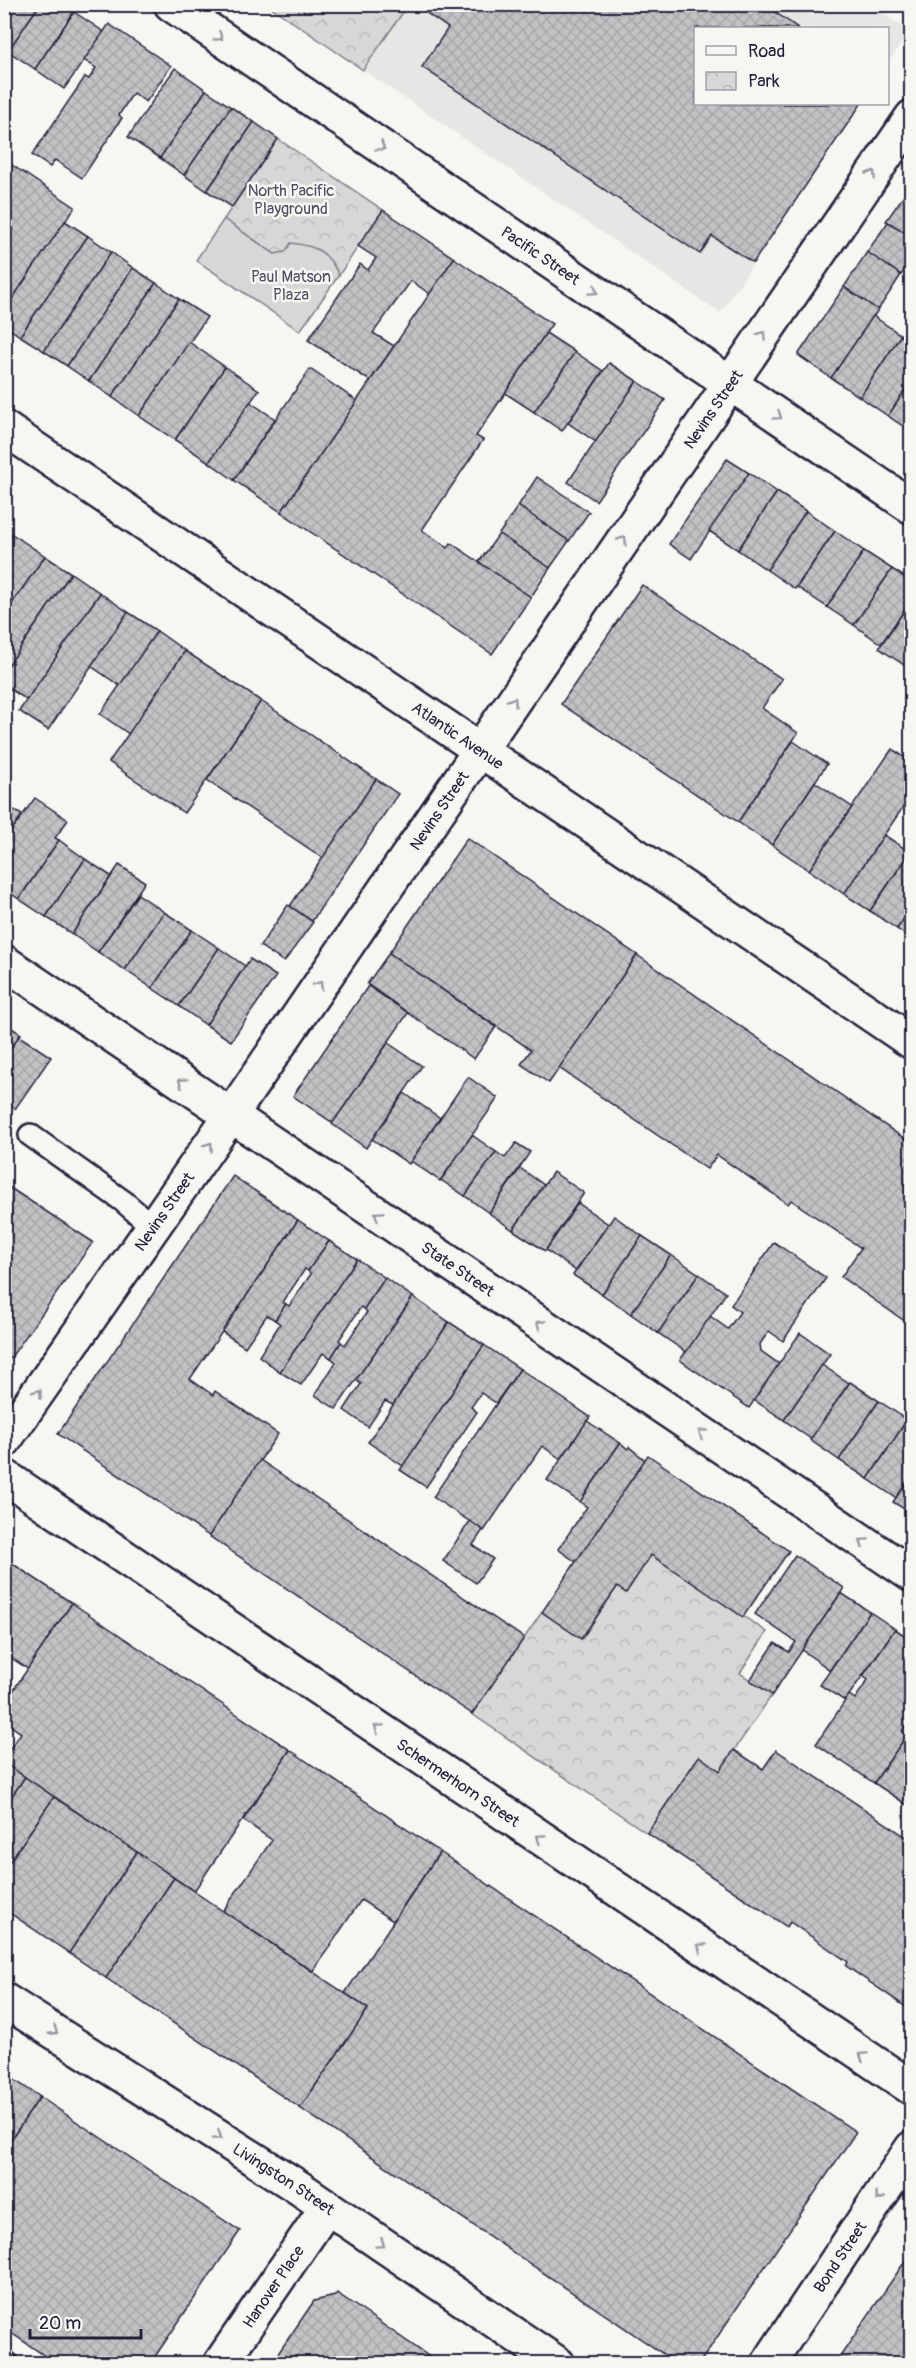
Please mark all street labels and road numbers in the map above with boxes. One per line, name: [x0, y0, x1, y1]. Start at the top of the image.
street label: Pacific Street: [497, 222, 584, 290]
street label: Nevins Street: [680, 366, 748, 453]
street label: Atlantic Avenue: [408, 698, 507, 774]
street label: Nevins Street: [406, 767, 474, 854]
street label: Nevins Street: [130, 1168, 199, 1255]
street label: State Street: [417, 1238, 498, 1302]
street label: Schermerhorn Street: [392, 1735, 524, 1832]
street label: Livingston Street: [229, 2139, 338, 2220]
street label: Bond Street: [810, 2217, 872, 2297]
street label: Hanover Place: [239, 2242, 309, 2332]

